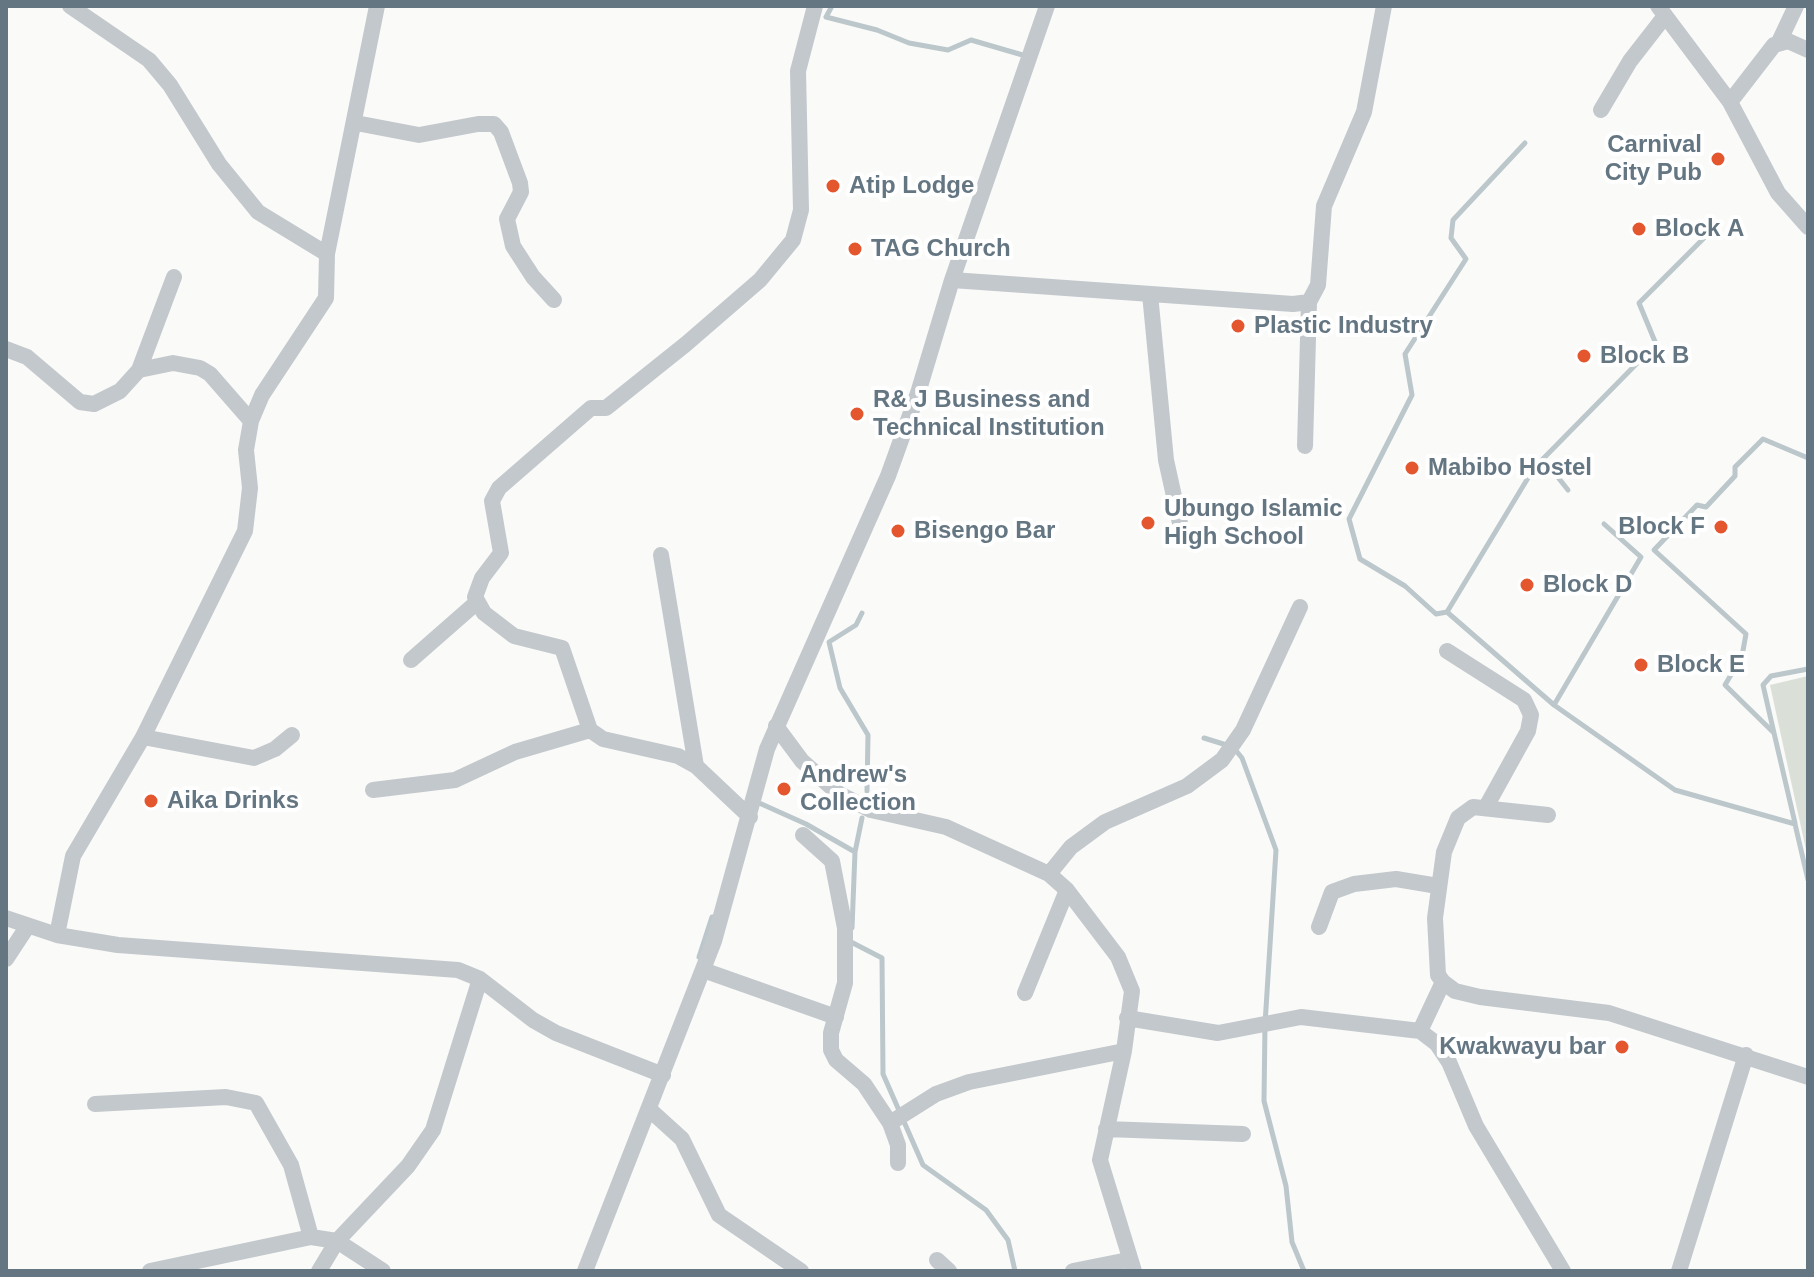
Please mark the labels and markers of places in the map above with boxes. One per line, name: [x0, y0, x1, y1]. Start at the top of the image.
place label: Carnival City Pub: [1605, 131, 1702, 187]
marker: Carnival City Pub: [1709, 150, 1727, 168]
place label: Atip Lodge: [849, 172, 974, 200]
marker: Atip Lodge: [824, 177, 842, 195]
place label: Block A: [1655, 215, 1744, 243]
marker: Block A: [1630, 220, 1648, 238]
place label: TAG Church: [871, 235, 1011, 263]
marker: TAG Church: [846, 240, 864, 258]
place label: Plastic Industry: [1254, 312, 1433, 340]
marker: Plastic Industry: [1229, 317, 1247, 335]
place label: Block B: [1600, 342, 1689, 370]
marker: Block B: [1575, 347, 1593, 365]
place label: R& J Business and Technical Institution: [873, 386, 1105, 442]
marker: R& J Business and Technical Institution: [848, 405, 866, 423]
place label: Mabibo Hostel: [1428, 454, 1592, 482]
marker: Mabibo Hostel: [1403, 459, 1421, 477]
place label: Ubungo Islamic High School: [1164, 495, 1343, 551]
place label: Block F: [1618, 513, 1705, 541]
marker: Ubungo Islamic High School: [1139, 514, 1157, 532]
place label: Bisengo Bar: [914, 517, 1055, 545]
marker: Block F: [1712, 518, 1730, 536]
marker: Bisengo Bar: [889, 522, 907, 540]
place label: Block D: [1543, 571, 1632, 599]
marker: Block D: [1518, 576, 1536, 594]
place label: Block E: [1657, 651, 1745, 679]
marker: Block E: [1632, 656, 1650, 674]
place label: Andrew's Collection: [800, 761, 916, 817]
marker: Andrew's Collection: [775, 780, 793, 798]
place label: Aika Drinks: [167, 787, 299, 815]
marker: Aika Drinks: [142, 792, 160, 810]
place label: Kwakwayu bar: [1439, 1033, 1606, 1061]
marker: Kwakwayu bar: [1613, 1038, 1631, 1056]

